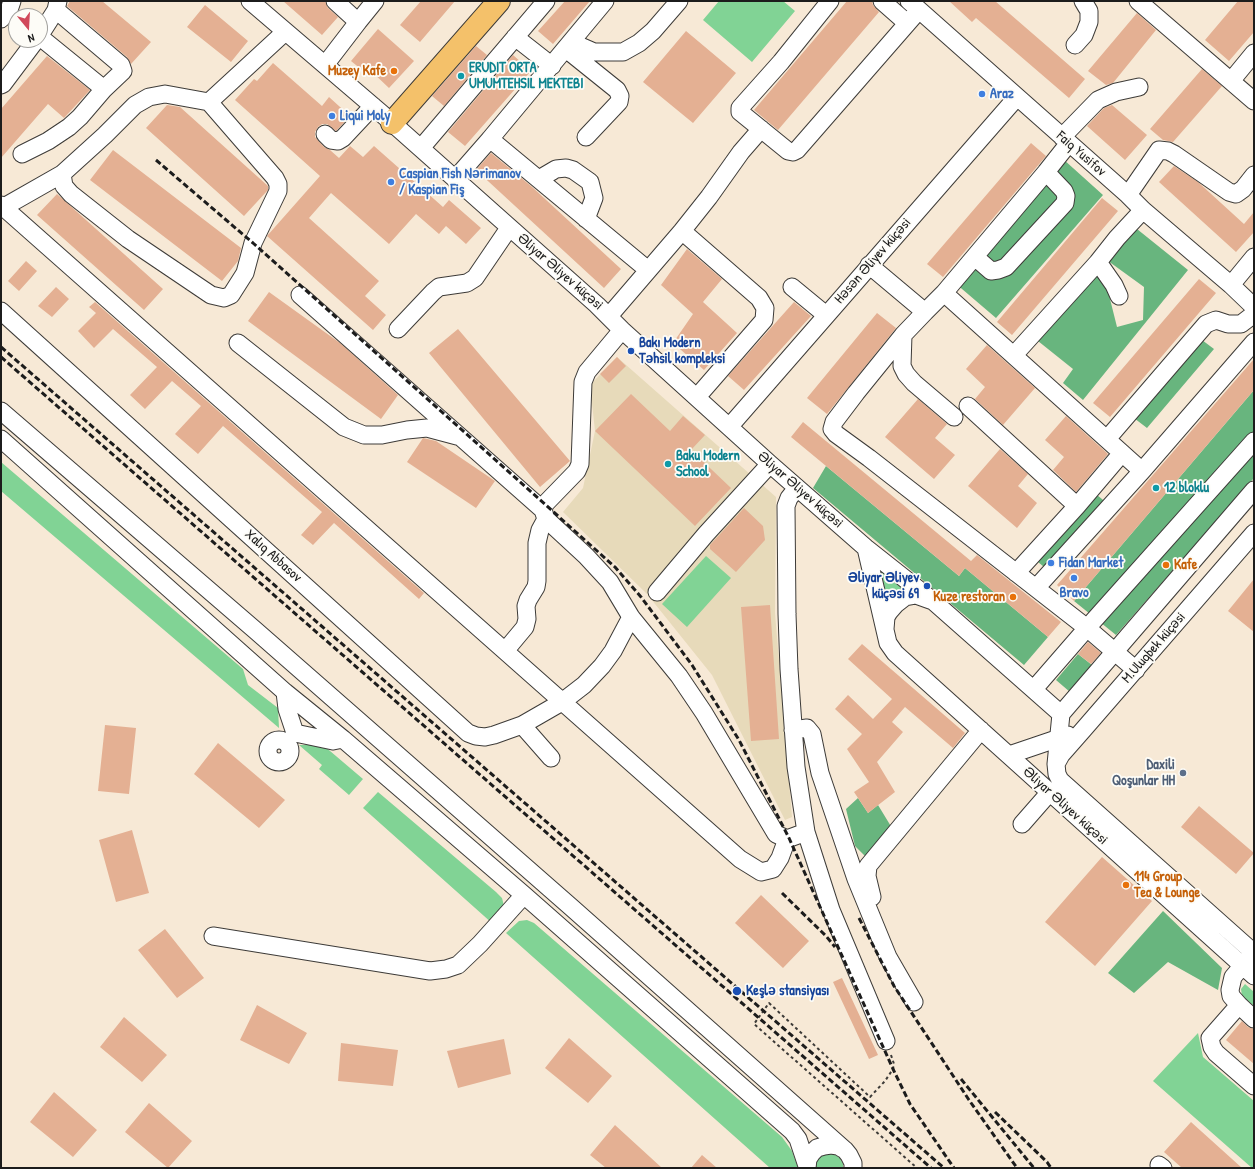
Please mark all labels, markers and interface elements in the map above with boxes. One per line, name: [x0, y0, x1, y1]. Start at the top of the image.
north arrow: [8, 8, 48, 48]
text: N: [26, 31, 36, 46]
place label: ERUDIT ORTA UMUMTEHSIL MEKTEBI: [469, 60, 583, 92]
place label: Muzey Kafe: [328, 63, 386, 79]
marker: Muzey Kafe: [389, 66, 399, 76]
marker: ERUDIT ORTA UMUMTEHSIL MEKTEBI: [456, 71, 466, 81]
place label: Araz: [990, 86, 1014, 102]
marker: Araz: [977, 89, 987, 99]
place label: Liqui Moly: [340, 108, 390, 124]
marker: Liqui Moly: [327, 111, 337, 121]
street label: Faiq Yusifov: [1053, 128, 1109, 180]
place label: Caspian Fish Nərimanov / Kaspian Fiş: [399, 166, 521, 198]
marker: Caspian Fish Nərimanov / Kaspian Fiş: [386, 177, 396, 187]
street label: Həsən Əliyev küçəsi: [831, 215, 915, 307]
street label: Əliyar Əliyev küçəsi: [514, 230, 606, 314]
place label: Bakı Modern Təhsil kompleksi: [639, 335, 725, 368]
marker: Bakı Modern Təhsil kompleksi: [626, 346, 636, 356]
place label: Baku Modern School: [676, 448, 740, 480]
street label: Əliyar Əliyev küçəsi: [754, 448, 846, 532]
marker: Baku Modern School: [663, 459, 673, 469]
place label: 12 bloklu: [1164, 480, 1209, 496]
marker: 12 bloklu: [1151, 483, 1161, 493]
street label: Xalıq Abbasov: [241, 526, 305, 586]
place label: Fidan Market: [1059, 555, 1123, 571]
place label: Kafe: [1174, 557, 1197, 573]
marker: Fidan Market: [1046, 558, 1056, 568]
marker: Kafe: [1161, 560, 1171, 570]
place label: Əliyar Əliyev küçəsi 69: [848, 570, 919, 602]
marker: Bravo: [1069, 573, 1079, 583]
marker: Əliyar Əliyev küçəsi 69: [922, 581, 932, 591]
place label: Bravo: [1059, 585, 1089, 601]
place label: Kuze restoran: [933, 589, 1005, 605]
marker: Kuze restoran: [1008, 592, 1018, 602]
street label: M.Uluqbek küçəsi: [1119, 609, 1189, 687]
place label: Daxili Qoşunlar HH: [1112, 757, 1175, 790]
street label: Əliyar Əliyev küçəsi: [1019, 764, 1111, 848]
marker: Daxili Qoşunlar HH: [1178, 768, 1188, 778]
place label: 114 Group Tea & Lounge: [1134, 869, 1200, 902]
marker: 114 Group Tea & Lounge: [1121, 880, 1131, 890]
place label: Keşlə stansiyası: [746, 983, 829, 999]
marker: Keşlə stansiyası: [731, 985, 743, 997]

